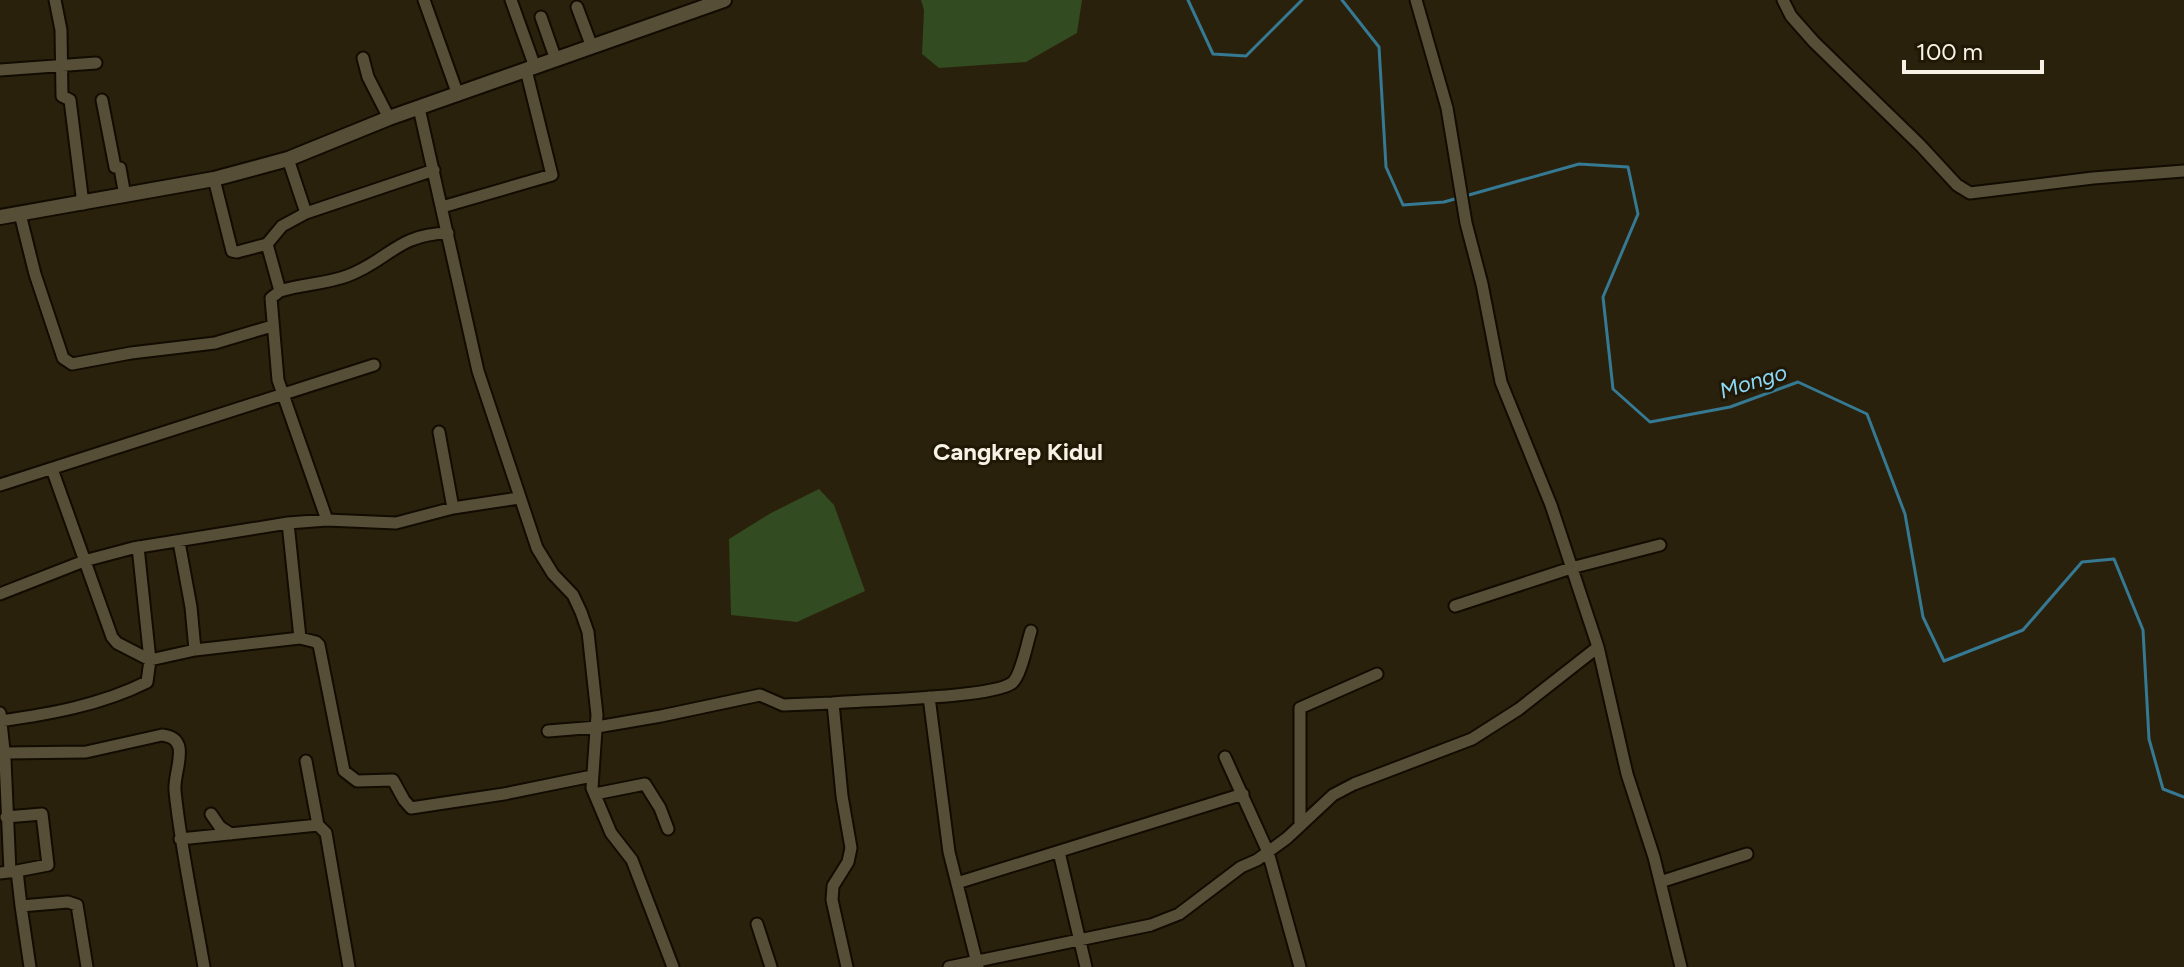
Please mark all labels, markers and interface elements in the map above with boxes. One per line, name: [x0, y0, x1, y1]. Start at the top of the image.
scale bar: [1904, 24, 2042, 74]
text: 100 m: [1916, 37, 1983, 66]
water label: Mongo: [1716, 358, 1790, 405]
district label: Cangkrep Kidul: [933, 437, 1103, 466]

